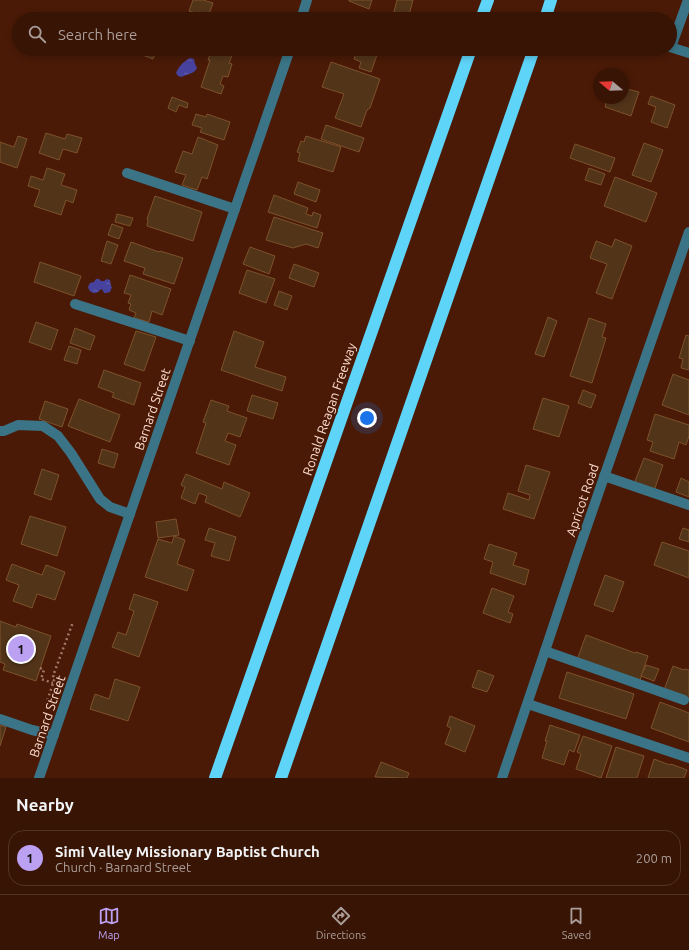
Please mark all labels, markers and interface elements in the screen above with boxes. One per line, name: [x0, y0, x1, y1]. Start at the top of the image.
search box: [12, 12, 677, 56]
icon: search: [26, 23, 48, 45]
text: Search here: [58, 26, 137, 43]
north arrow: [593, 68, 629, 104]
street label: Ronald Reagan Freeway: [300, 341, 358, 477]
street label: Barnard Street: [131, 366, 173, 452]
your location: [357, 408, 377, 428]
street label: Apricot Road: [563, 462, 601, 538]
pin: 1: [8, 634, 34, 664]
street label: Barnard Street: [26, 673, 68, 759]
text: Nearby: [16, 795, 74, 814]
text: Simi Valley Missionary Baptist Church: [55, 843, 320, 860]
text: 1: [26, 851, 34, 865]
text: 200 m: [636, 851, 672, 865]
text: Church · Barnard Street: [55, 860, 191, 874]
tab: Map: [98, 905, 120, 941]
tab: Directions: [316, 905, 366, 941]
tab: Saved: [562, 905, 591, 941]

